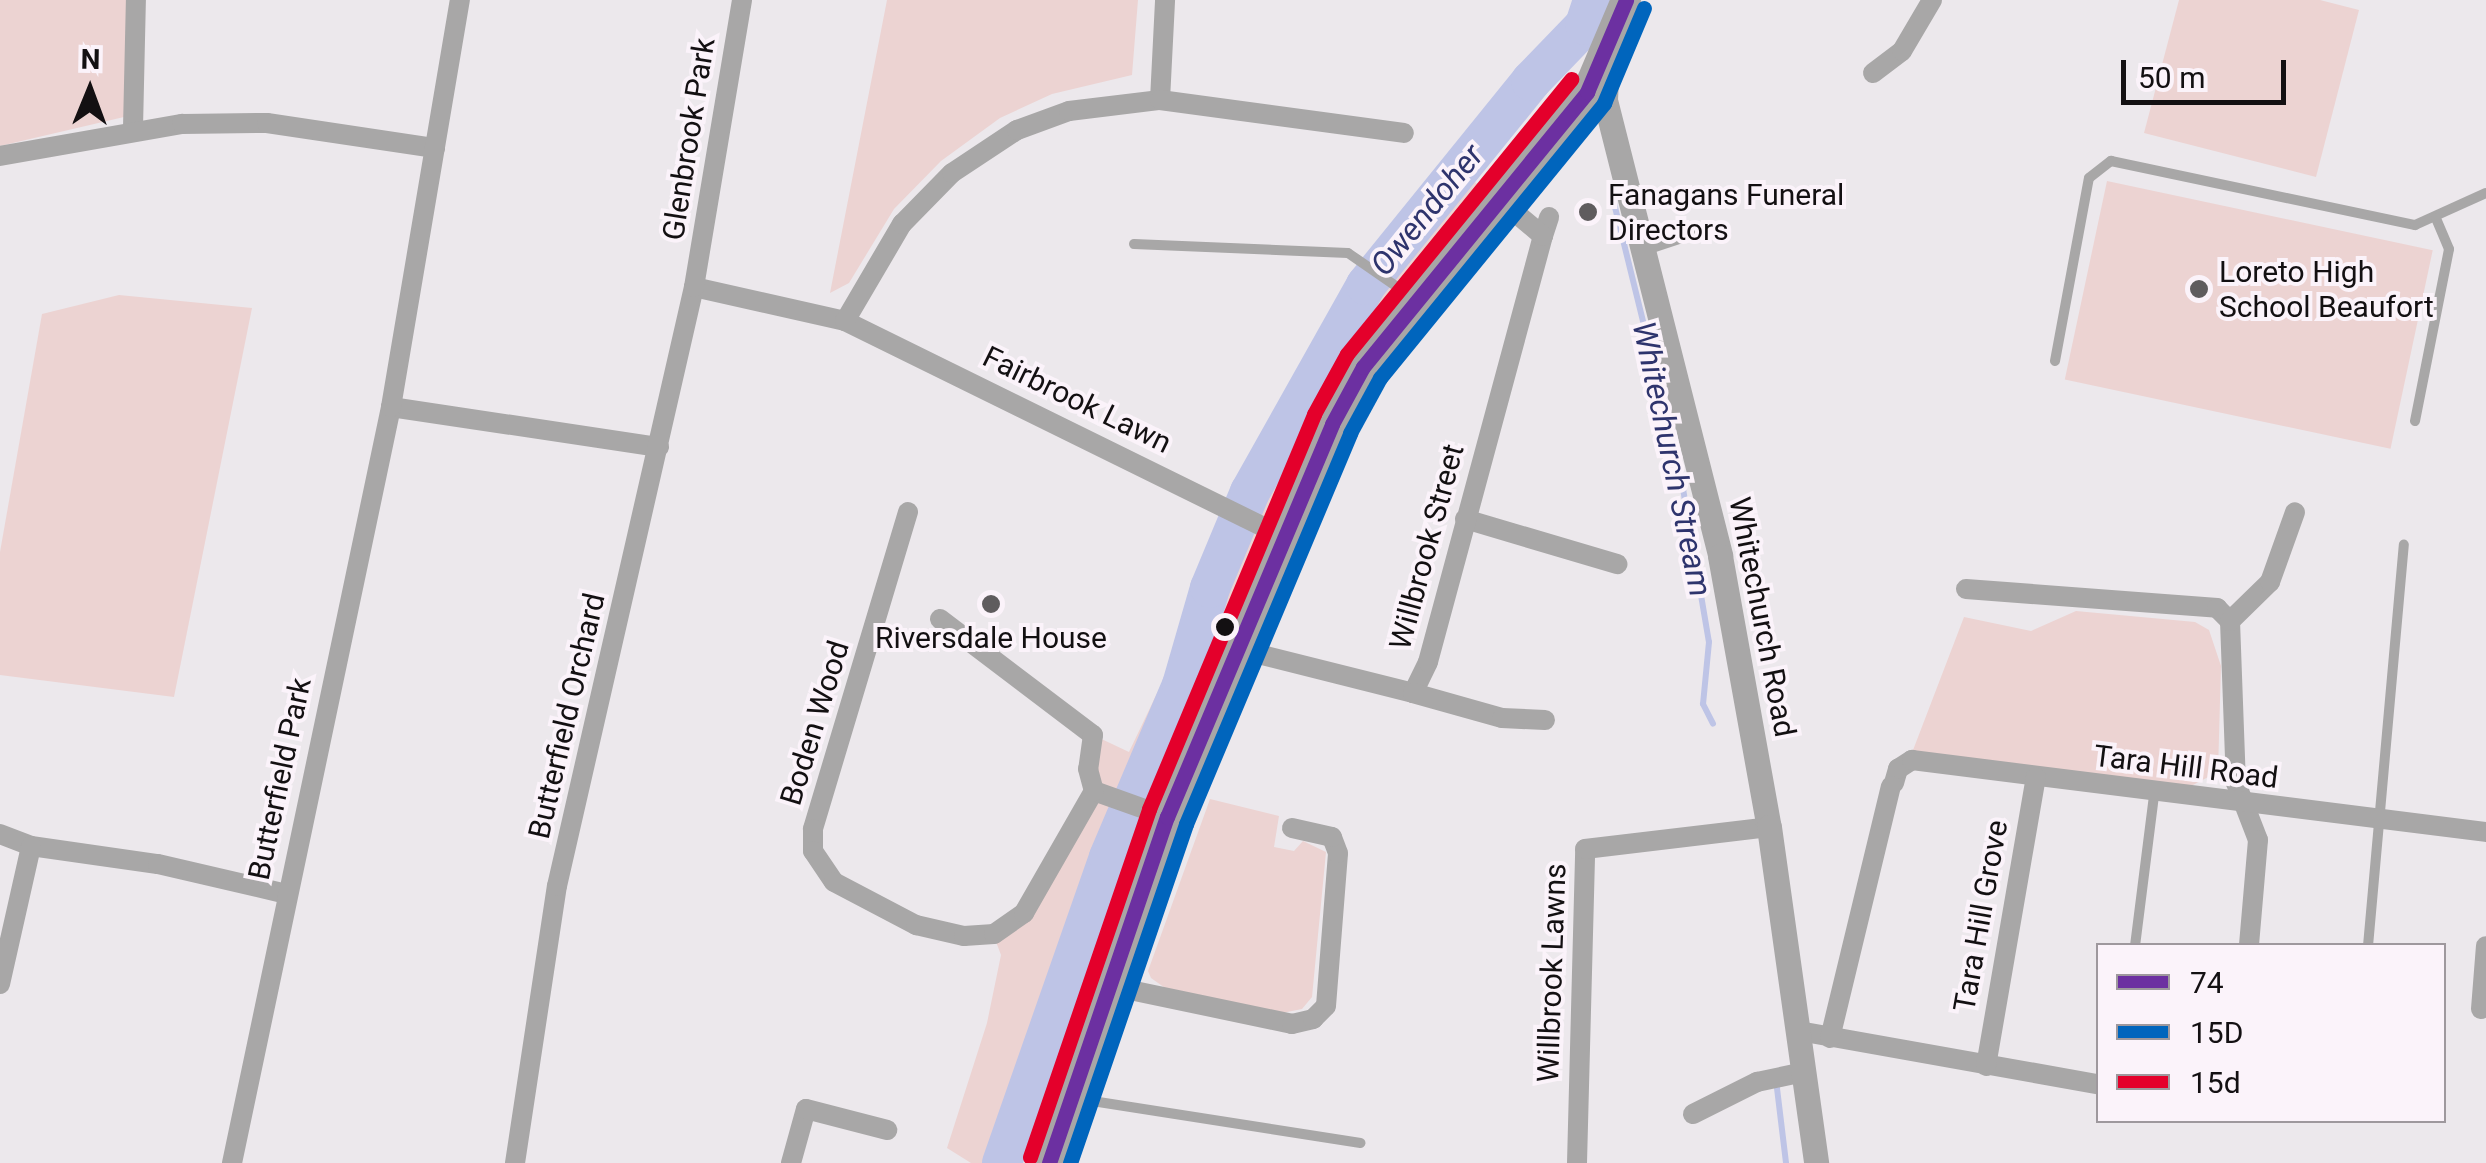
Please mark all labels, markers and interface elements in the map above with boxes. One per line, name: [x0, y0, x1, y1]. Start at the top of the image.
street label: Glenbrook Park: [655, 35, 723, 243]
north arrow: [40, 40, 140, 140]
scale bar: [2126, 40, 2291, 102]
text: N: [80, 43, 101, 76]
text: 50 m: [2138, 60, 2205, 95]
water label: Owendoher: [1363, 137, 1491, 283]
place label: Fanagans Funeral Directors: [1608, 177, 1844, 248]
marker: Fanagans Funeral Directors: [1577, 201, 1599, 223]
place label: Loreto High School Beaufort: [2219, 254, 2434, 324]
marker: Loreto High School Beaufort: [2188, 278, 2210, 300]
water label: Whitechurch Stream: [1624, 318, 1720, 600]
street label: Fairbrook Lawn: [977, 339, 1177, 461]
street label: Willbrook Street: [1382, 440, 1472, 654]
street label: Whitechurch Road: [1721, 494, 1803, 740]
street label: Butterfield Orchard: [521, 590, 613, 842]
marker: Riversdale House: [980, 593, 1002, 615]
unlabelled marker: [1215, 617, 1235, 637]
place label: Riversdale House: [875, 620, 1107, 656]
street label: Boden Wood: [773, 636, 857, 810]
street label: Butterfield Park: [241, 675, 319, 883]
street label: Tara Hill Road: [2092, 738, 2280, 796]
street label: Tara Hill Grove: [1946, 817, 2016, 1015]
street label: Willbrook Lawns: [1530, 863, 1574, 1083]
legend: [2096, 943, 2446, 1123]
text: 74: [2190, 965, 2224, 1000]
text: 15D: [2190, 1015, 2243, 1050]
text: 15d: [2190, 1065, 2241, 1100]

